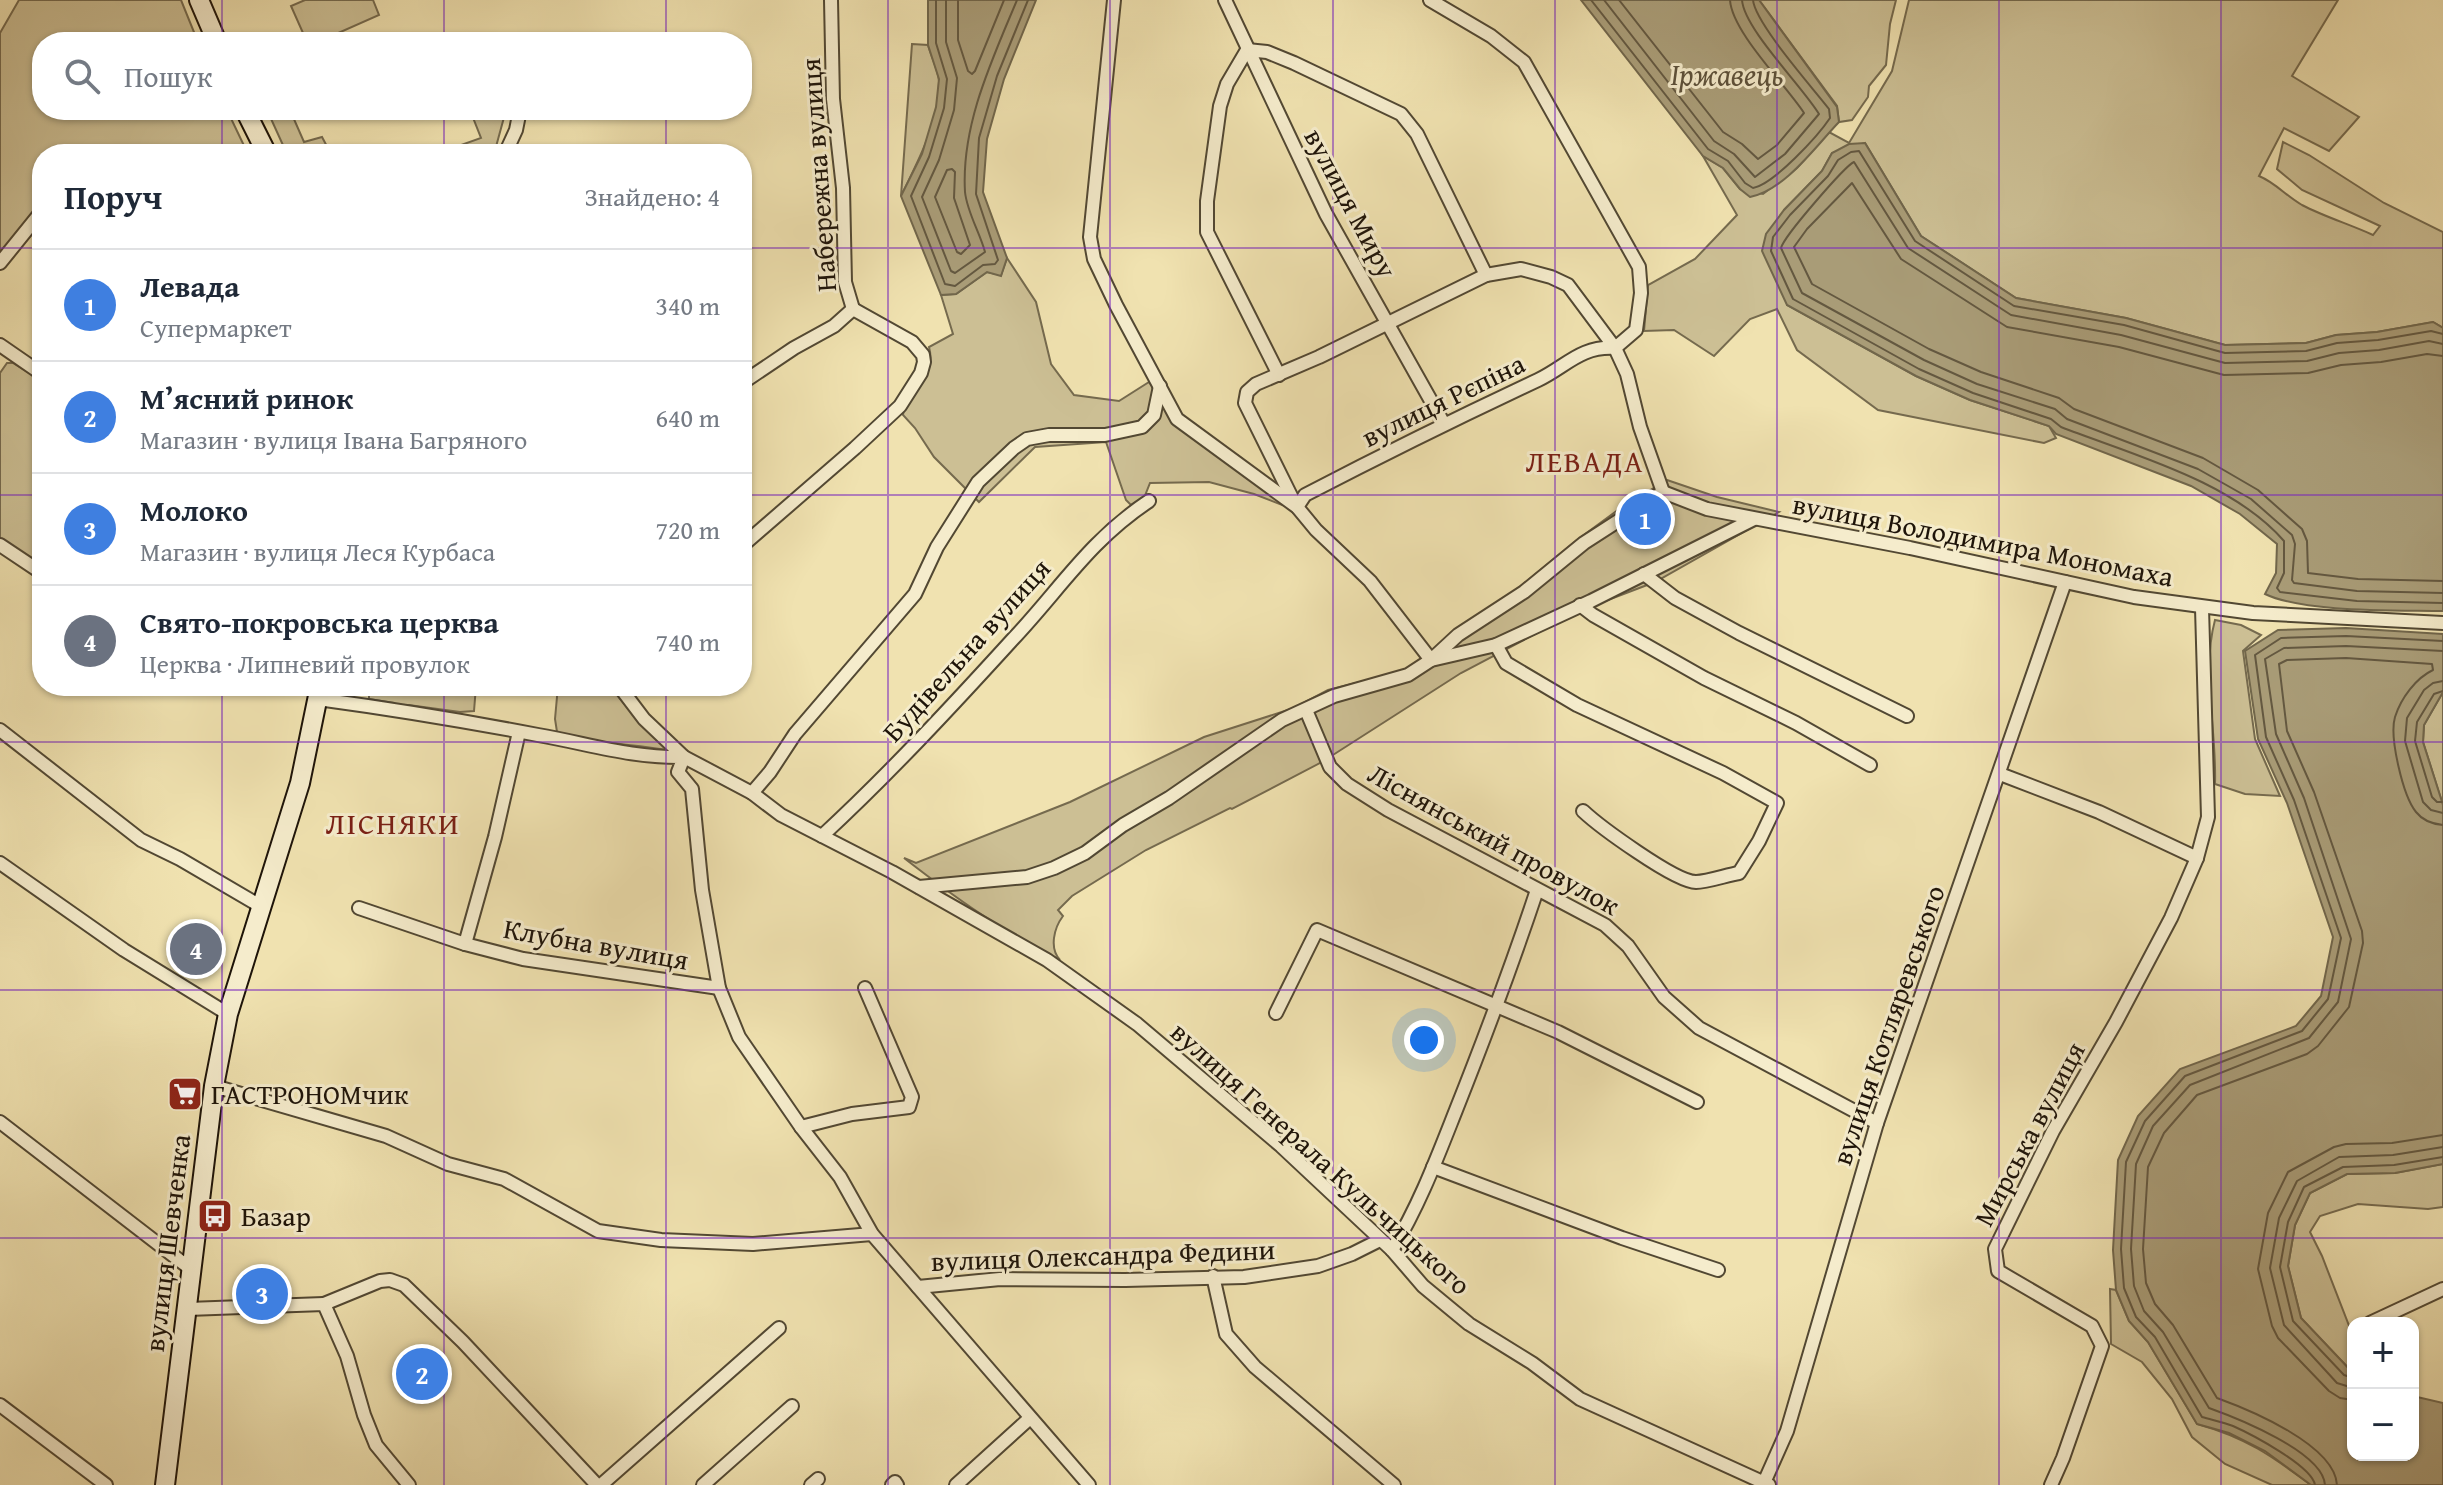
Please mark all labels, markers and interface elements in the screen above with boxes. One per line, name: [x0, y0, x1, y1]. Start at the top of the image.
search box: [32, 32, 752, 120]
water label: Іржавець: [1670, 52, 1784, 96]
icon: search: [60, 54, 104, 98]
text: Пошук: [124, 54, 212, 98]
street label: Набережна вулиця: [789, 57, 846, 293]
street label: вулиця Миру: [1295, 121, 1408, 285]
text: Поруч: [64, 172, 162, 221]
text: Знайдено: 4: [584, 177, 720, 216]
text: Левада: [140, 264, 240, 308]
text: 1: [83, 286, 97, 325]
text: 340 m: [655, 286, 720, 325]
text: Супермаркет: [140, 308, 292, 347]
street label: вулиця Рєпіна: [1354, 342, 1532, 457]
text: М’ясний ринок: [140, 376, 353, 420]
text: 2: [83, 398, 97, 437]
text: 640 m: [655, 398, 720, 437]
text: Магазин · вулиця Івана Багряного: [140, 420, 527, 459]
district label: ЛЕВАДА: [1526, 439, 1644, 483]
street label: вулиця Володимира Мономаха: [1789, 482, 2178, 597]
text: Молоко: [140, 488, 248, 532]
pin: 1: [1619, 489, 1671, 549]
text: 3: [83, 510, 97, 549]
text: 720 m: [655, 510, 720, 549]
text: Магазин · вулиця Леся Курбаса: [140, 532, 495, 571]
street label: Будівельна вулиця: [872, 549, 1059, 751]
text: Свято-покровська церква: [140, 600, 499, 644]
text: 4: [83, 622, 97, 661]
text: 740 m: [655, 622, 720, 661]
text: Церква · Липневий провулок: [140, 644, 470, 683]
street label: Ліснянський провулок: [1361, 752, 1628, 925]
district label: ЛІСНЯКИ: [326, 801, 460, 845]
street label: вулиця Котляревського: [1820, 879, 1955, 1170]
street label: Клубна вулиця: [500, 907, 692, 980]
pin: 4: [170, 919, 222, 979]
street label: вулиця Генерала Кульчицького: [1162, 1011, 1481, 1304]
your location: [1404, 1020, 1444, 1060]
street label: Мирська вулиця: [1963, 1034, 2094, 1233]
place label: ГАСТРОНОМчик: [211, 1073, 409, 1114]
supermarket icon: ГАСТРОНОМчик: [166, 1075, 204, 1113]
street label: вулиця Шевченка: [133, 1131, 200, 1354]
place label: Базар: [241, 1195, 311, 1236]
bus stop icon: Базар: [196, 1197, 234, 1235]
street label: вулиця Олександра Федини: [930, 1228, 1276, 1281]
pin: 3: [236, 1264, 288, 1324]
map controls: [2347, 1317, 2419, 1461]
button: +: [2347, 1317, 2419, 1389]
pin: 2: [396, 1344, 448, 1404]
button: −: [2347, 1389, 2419, 1461]

